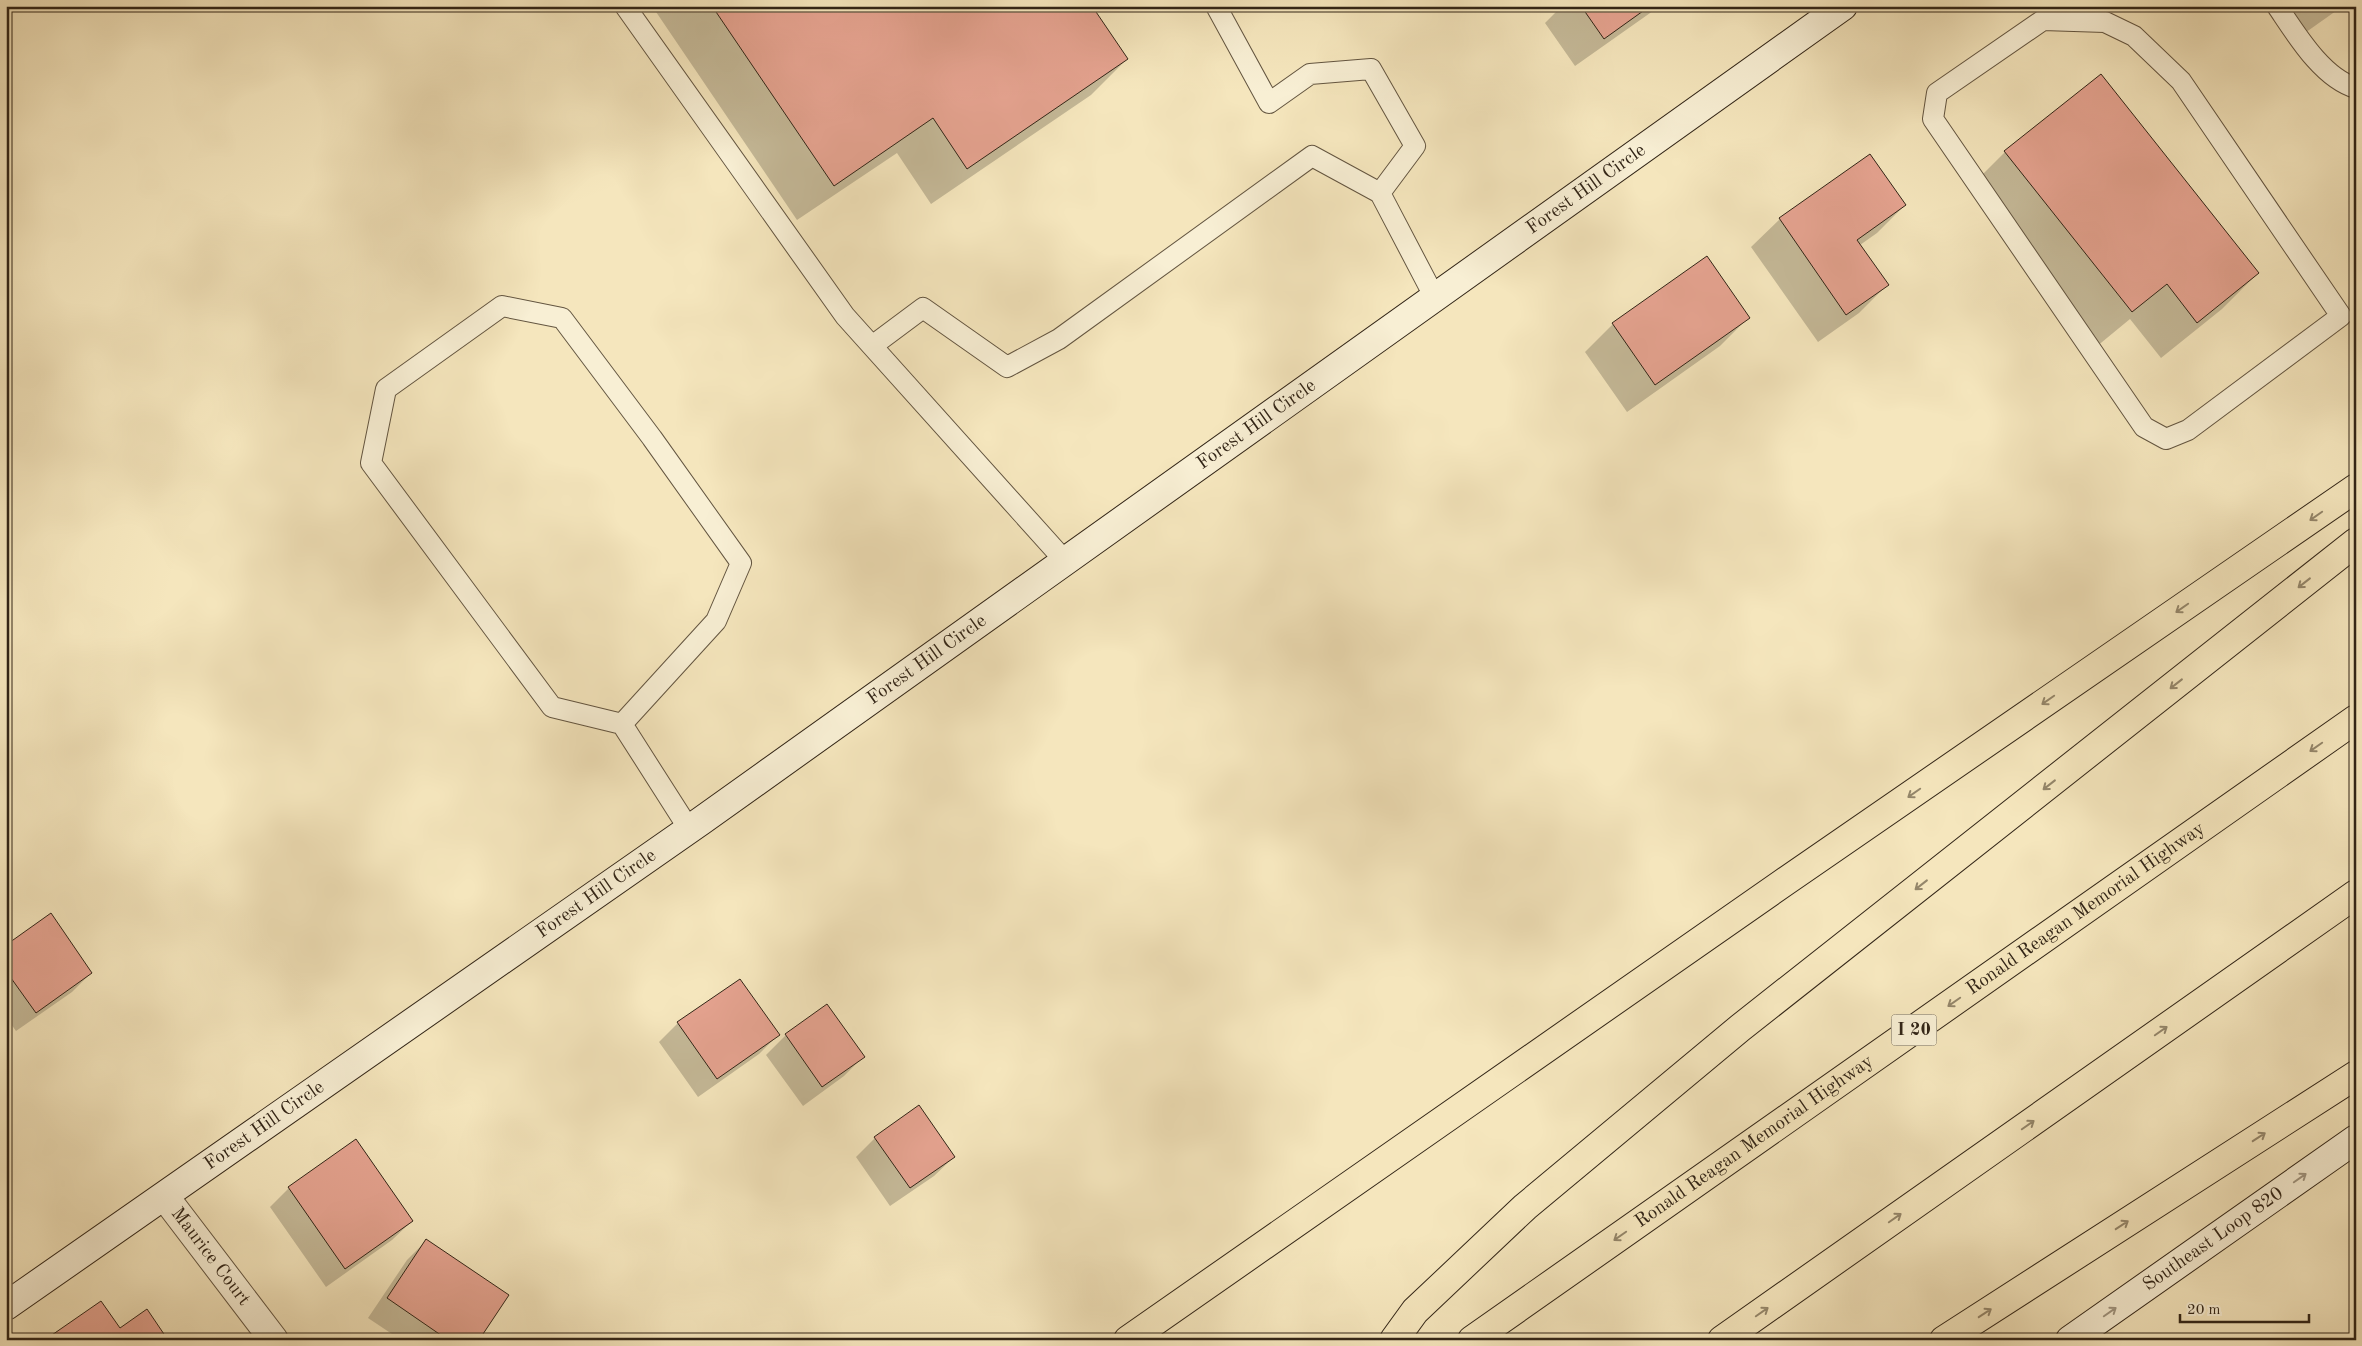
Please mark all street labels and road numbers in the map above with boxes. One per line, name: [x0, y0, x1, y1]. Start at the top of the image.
street label: Forest Hill Circle: [1523, 140, 1649, 238]
street label: Forest Hill Circle: [1194, 376, 1320, 473]
street label: Forest Hill Circle: [864, 611, 990, 709]
street label: Ronald Reagan Memorial Highway: [1963, 819, 2208, 999]
street label: Forest Hill Circle: [533, 846, 660, 942]
road number: I 20: [1892, 1014, 1936, 1046]
street label: Ronald Reagan Memorial Highway: [1632, 1052, 1877, 1232]
street label: Forest Hill Circle: [201, 1078, 328, 1174]
street label: Southeast Loop 820: [2140, 1184, 2287, 1295]
street label: Maurice Court: [167, 1204, 254, 1309]

